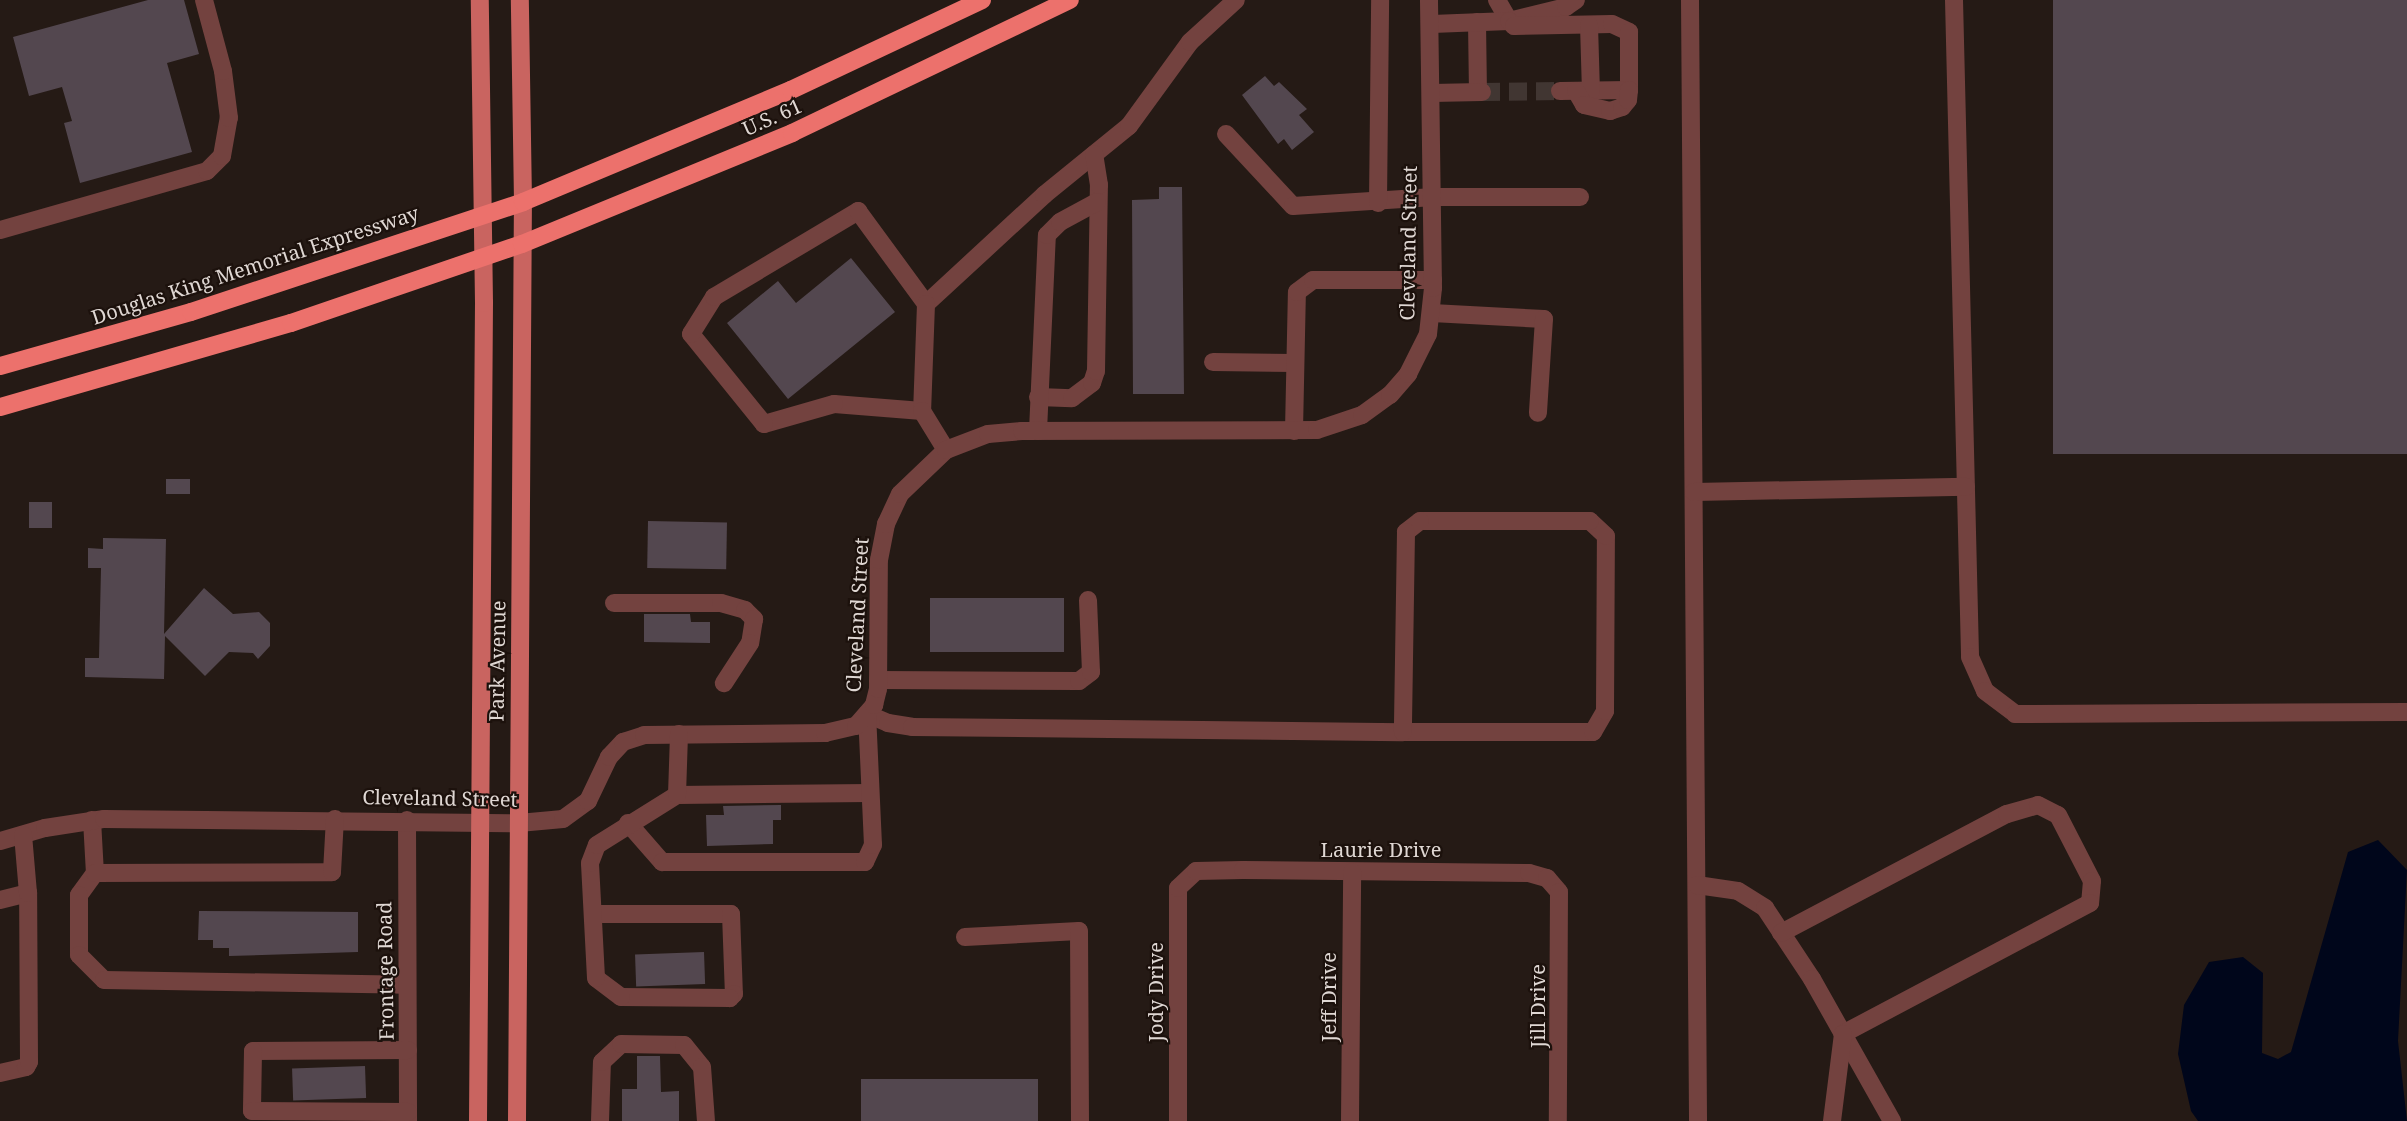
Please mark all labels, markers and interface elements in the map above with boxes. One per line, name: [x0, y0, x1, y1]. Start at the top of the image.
street label: U.S. 61: [739, 93, 805, 141]
street label: Cleveland Street: [1395, 165, 1421, 321]
street label: Douglas King Memorial Expressway: [88, 201, 422, 329]
street label: Cleveland Street: [841, 537, 873, 693]
street label: Park Avenue: [484, 600, 510, 722]
street label: Cleveland Street: [362, 785, 518, 811]
street label: Laurie Drive: [1321, 837, 1441, 861]
street label: Frontage Road: [372, 901, 398, 1041]
street label: Jody Drive: [1143, 942, 1167, 1042]
street label: Jeff Drive: [1316, 952, 1340, 1042]
street label: Jill Drive: [1525, 964, 1549, 1048]

